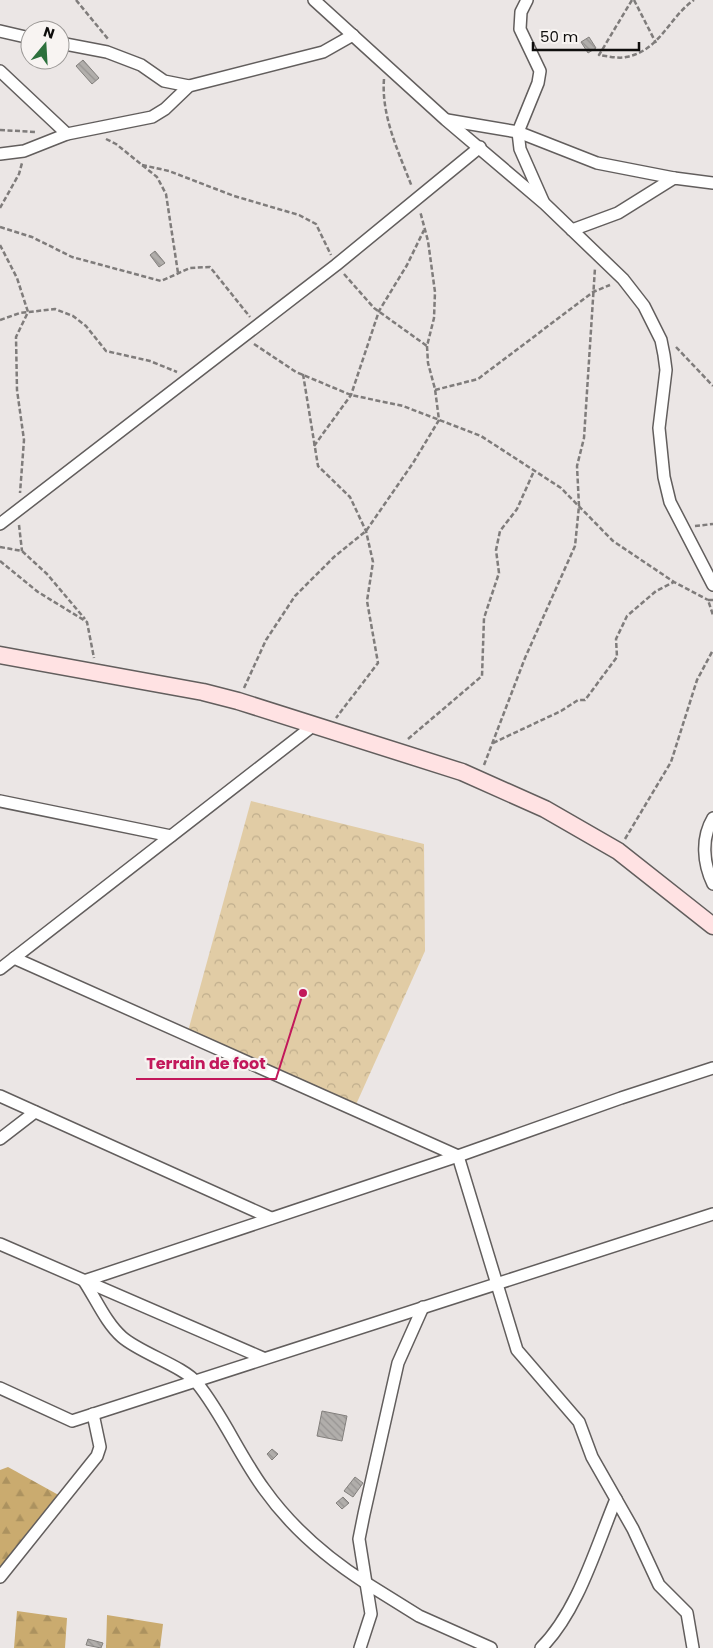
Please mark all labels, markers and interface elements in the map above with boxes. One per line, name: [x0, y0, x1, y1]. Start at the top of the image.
north arrow: [20, 20, 70, 70]
scale bar: [533, 20, 639, 52]
text: N: [41, 21, 57, 44]
text: 50 m: [540, 26, 578, 47]
callout: Terrain de foot: [136, 1048, 276, 1079]
text: Terrain de foot: [146, 1052, 266, 1075]

